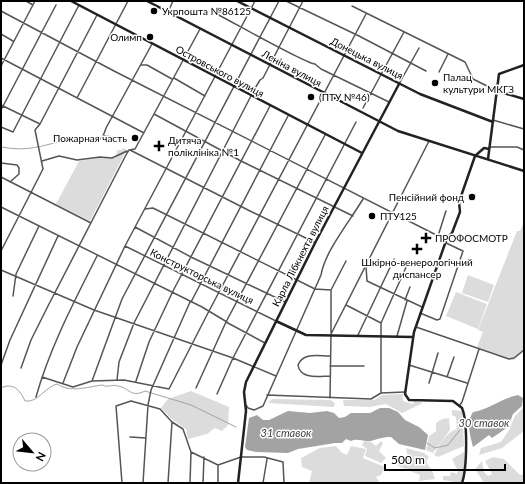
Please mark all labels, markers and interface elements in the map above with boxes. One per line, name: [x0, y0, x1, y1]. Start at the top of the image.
place label: Укрпошта №86125: [162, 5, 251, 17]
marker: Укрпошта №86125: [149, 6, 159, 16]
place label: Олимп: [110, 31, 142, 43]
marker: Олимп: [145, 32, 155, 42]
street label: Донецька вулиця: [329, 35, 405, 81]
street label: Островського вулиця: [174, 43, 266, 99]
street label: Леніна вулиця: [259, 47, 324, 89]
place label: Палац культури МКГЗ: [443, 71, 514, 95]
marker: Палац культури МКГЗ: [430, 78, 440, 88]
place label: (ПТУ №46): [319, 91, 370, 103]
marker: (ПТУ №46): [306, 92, 316, 102]
place label: Пожарная часть: [53, 132, 127, 144]
marker: Пожарная часть: [130, 133, 140, 143]
place label: Дитяча поліклініка №1: [168, 134, 239, 158]
marker: Дитяча поліклініка №1: [153, 140, 165, 152]
place label: Пенсійний фонд: [389, 191, 464, 203]
marker: Пенсійний фонд: [467, 192, 477, 202]
street label: Карла Лібкнехта вулиця: [269, 204, 331, 308]
place label: ПТУ125: [380, 210, 417, 222]
marker: ПТУ125: [367, 211, 377, 221]
marker: ПРОФОСМОТР: [420, 232, 432, 244]
place label: ПРОФОСМОТР: [435, 232, 508, 244]
marker: Шкірно-венерологічний диспансер: [411, 243, 423, 255]
street label: Конструкторська вулиця: [148, 246, 256, 306]
place label: Шкірно-венерологічний диспансер: [361, 256, 473, 280]
water label: 30 ставок: [459, 416, 510, 429]
water label: 31 ставок: [261, 426, 312, 439]
north arrow: [12, 432, 52, 472]
scale bar: [385, 446, 505, 472]
text: N: [34, 450, 49, 464]
text: 500 m: [391, 452, 425, 467]

